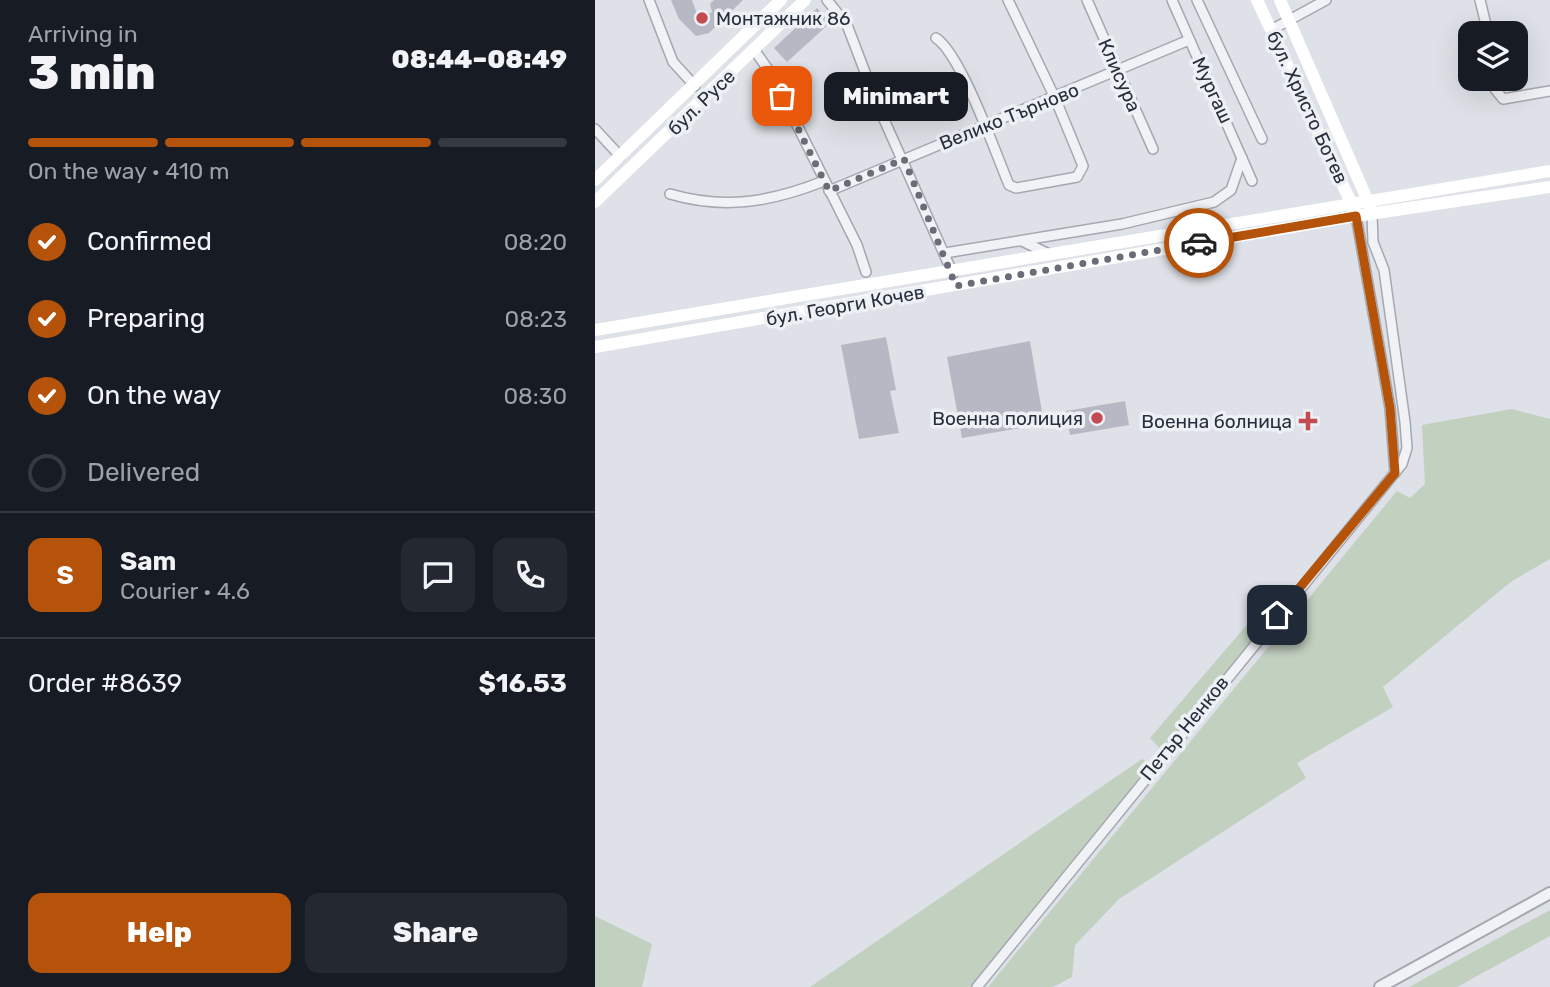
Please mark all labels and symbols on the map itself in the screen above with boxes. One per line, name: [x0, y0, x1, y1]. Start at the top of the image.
place label: Монтажник 86: [716, 7, 850, 30]
marker: Монтажник 86: [694, 10, 710, 26]
street label: бул. Христо Ботев: [1262, 27, 1353, 187]
street label: Клисура: [1093, 35, 1146, 115]
street label: Мургаш: [1187, 53, 1238, 127]
street label: бул. Русе: [663, 65, 740, 140]
pin: [752, 66, 812, 126]
callout: Minimart: [824, 72, 967, 120]
street label: Велико Търново: [936, 78, 1082, 155]
courier: [1164, 208, 1234, 278]
street label: бул. Георги Кочев: [764, 280, 926, 331]
place label: Военна полиция: [932, 407, 1083, 430]
marker: Военна полиция: [1089, 410, 1105, 426]
place label: Военна болница: [1141, 410, 1292, 433]
marker: Военна болница: [1298, 411, 1318, 431]
pin: [1247, 585, 1307, 645]
street label: Петър Ненков: [1135, 671, 1234, 785]

